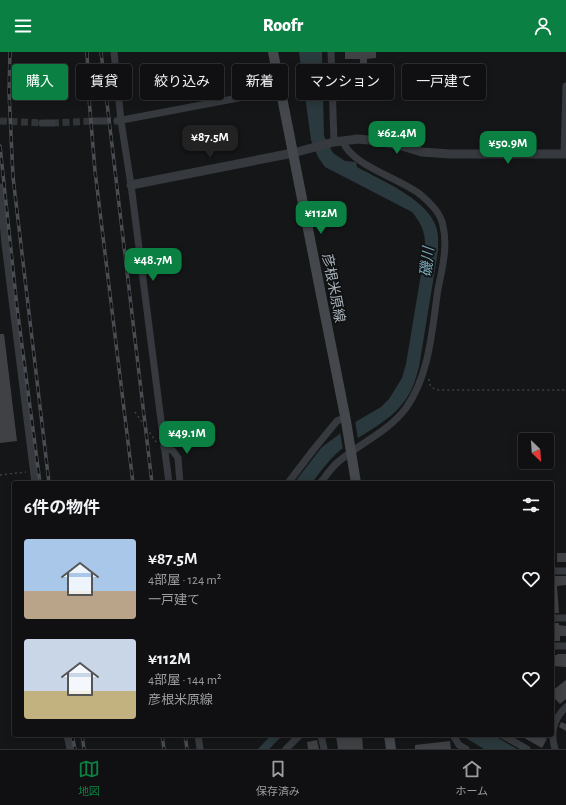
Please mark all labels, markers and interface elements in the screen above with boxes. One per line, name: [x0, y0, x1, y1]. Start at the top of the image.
icon: menu: [12, 15, 34, 37]
icon: person: [532, 15, 554, 37]
text: Roofr: [263, 17, 303, 35]
chip: 購入: [12, 64, 68, 100]
chip: 賃貸: [76, 64, 132, 100]
chip: 絞り込み: [140, 64, 224, 100]
chip: 新着: [232, 64, 288, 100]
chip: マンション: [296, 64, 394, 100]
chip: 一戸建て: [402, 64, 486, 100]
pin: ¥62.4M: [364, 121, 430, 155]
pin: ¥87.5M: [177, 125, 243, 159]
text: ¥62.4M: [377, 127, 417, 140]
text: ¥87.5M: [191, 131, 229, 144]
pin: ¥50.9M: [475, 131, 541, 165]
text: ¥50.9M: [489, 137, 527, 150]
pin: ¥112M: [293, 201, 349, 235]
text: ¥112M: [305, 207, 337, 220]
water label: 磯川: [417, 244, 437, 278]
pin: ¥48.7M: [120, 248, 186, 282]
street label: 彦根米原線: [319, 252, 348, 324]
text: ¥48.7M: [134, 254, 172, 267]
pin: ¥49.1M: [154, 421, 220, 455]
text: ¥49.1M: [168, 427, 206, 440]
north arrow: [518, 433, 554, 469]
map controls: [518, 433, 554, 469]
icon: filters: [520, 494, 542, 516]
text: 6件の物件: [24, 499, 100, 516]
text: ¥87.5M: [148, 550, 197, 567]
icon: home: [56, 555, 104, 603]
icon: heart: [520, 568, 542, 590]
text: 4部屋 · 124 m²: [148, 574, 221, 587]
text: 一戸建て: [148, 594, 200, 607]
text: ¥112M: [148, 650, 191, 667]
icon: home: [56, 655, 104, 703]
icon: heart: [520, 668, 542, 690]
text: 4部屋 · 144 m²: [148, 674, 222, 687]
text: 彦根米原線: [148, 694, 213, 707]
tab: 地図: [78, 758, 100, 798]
tab: 保存済み: [256, 758, 300, 798]
tab: ホーム: [455, 758, 488, 798]

